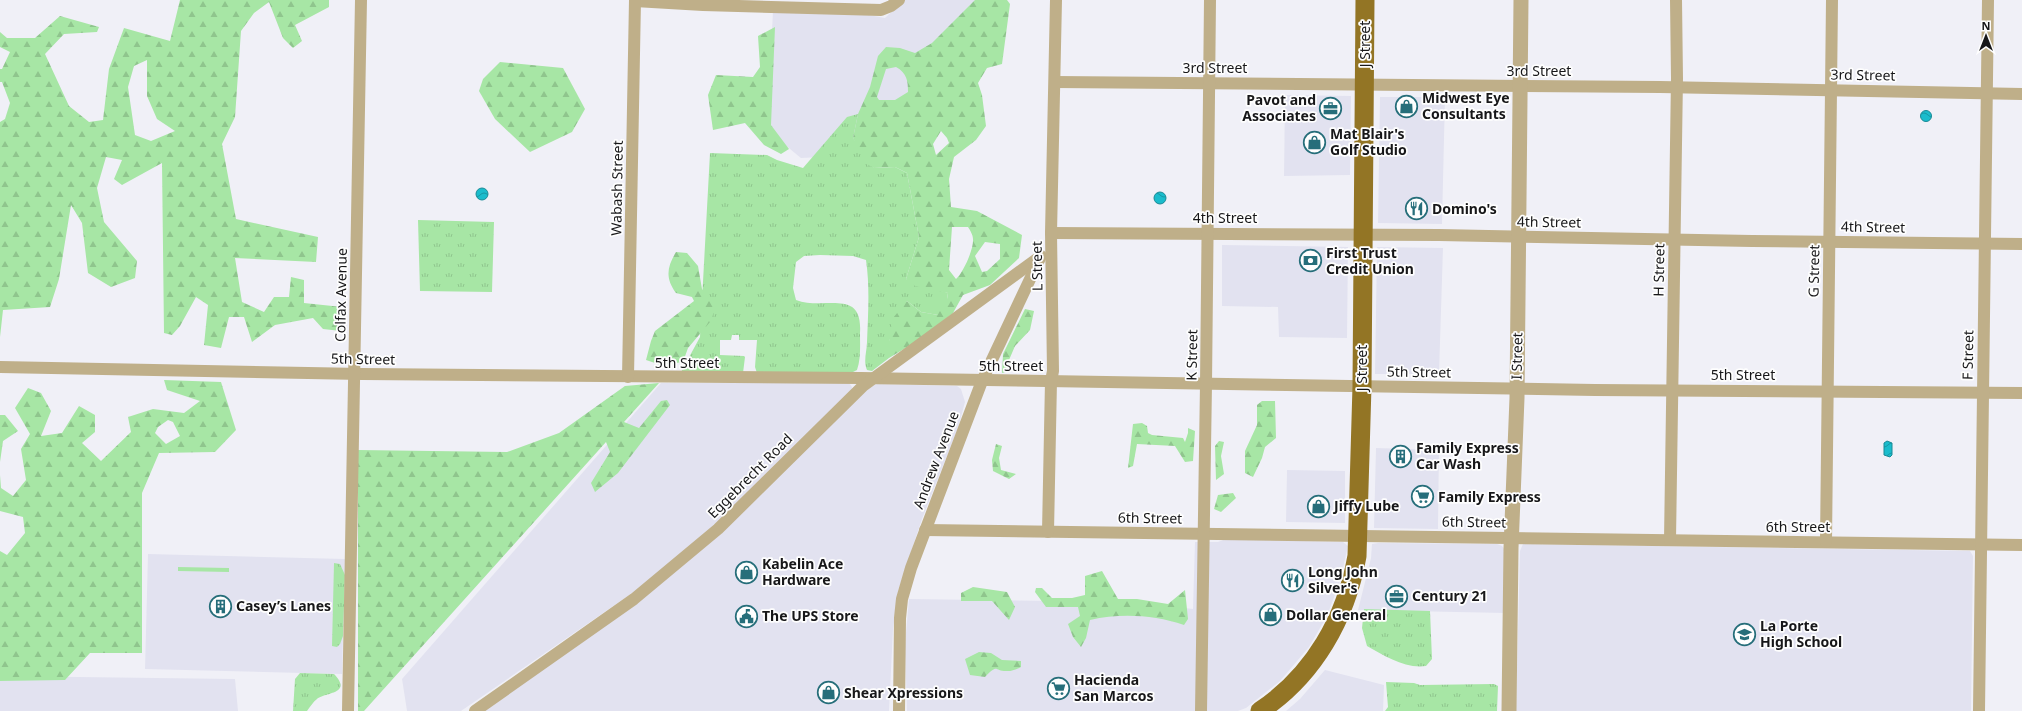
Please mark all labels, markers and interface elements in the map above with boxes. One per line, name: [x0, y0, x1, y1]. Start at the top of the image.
north arrow: [1966, 16, 2006, 56]
text: N: [1982, 18, 1990, 33]
street label: J Street: [1355, 21, 1374, 69]
street label: 3rd Street: [1183, 58, 1247, 77]
street label: 3rd Street: [1507, 61, 1571, 80]
street label: 3rd Street: [1830, 64, 1896, 85]
place label: Midwest Eye Consultants: [1422, 88, 1510, 123]
place label: Pavot and Associates: [1242, 90, 1316, 125]
shop icon: Midwest Eye Consultants: [1393, 93, 1419, 119]
office icon: Pavot and Associates: [1318, 95, 1344, 121]
place label: Mat Blair's Golf Studio: [1330, 124, 1407, 159]
shop icon: Mat Blair's Golf Studio: [1301, 129, 1327, 155]
street label: Wabash Street: [606, 140, 627, 236]
restaurant icon: Domino's: [1404, 196, 1430, 222]
place label: Domino's: [1432, 199, 1497, 218]
street label: 4th Street: [1193, 208, 1257, 227]
street label: 4th Street: [1517, 211, 1581, 232]
street label: 4th Street: [1841, 216, 1905, 237]
street label: L Street: [1027, 241, 1046, 291]
place label: First Trust Credit Union: [1326, 243, 1414, 278]
street label: H Street: [1649, 243, 1668, 297]
street label: G Street: [1804, 244, 1823, 298]
street label: Colfax Avenue: [330, 248, 351, 342]
bank icon: First Trust Credit Union: [1298, 248, 1324, 274]
street label: K Street: [1182, 329, 1201, 381]
street label: F Street: [1958, 330, 1977, 380]
street label: I Street: [1507, 332, 1526, 380]
street label: J Street: [1352, 345, 1371, 393]
street label: 5th Street: [331, 348, 395, 369]
street label: 5th Street: [655, 353, 719, 372]
street label: 5th Street: [979, 356, 1043, 375]
street label: 5th Street: [1387, 361, 1451, 382]
street label: 5th Street: [1711, 365, 1775, 384]
street label: Andrew Avenue: [908, 408, 963, 511]
street label: Eggebrecht Road: [703, 429, 796, 522]
place label: Family Express Car Wash: [1416, 438, 1519, 473]
building icon: Family Express Car Wash: [1388, 443, 1414, 469]
supermarket icon: Family Express: [1409, 484, 1435, 510]
place label: Family Express: [1438, 487, 1541, 506]
shop icon: Jiffy Lube: [1306, 493, 1332, 519]
place label: Jiffy Lube: [1332, 496, 1399, 515]
street label: 6th Street: [1118, 507, 1182, 528]
street label: 6th Street: [1442, 511, 1506, 532]
street label: 6th Street: [1766, 517, 1830, 536]
place label: Kabelin Ace Hardware: [762, 554, 843, 589]
shop icon: Kabelin Ace Hardware: [734, 559, 760, 585]
place label: Long John Silver's: [1308, 562, 1378, 597]
restaurant icon: Long John Silver's: [1279, 567, 1305, 593]
office icon: Century 21: [1383, 583, 1409, 609]
place label: Century 21: [1412, 586, 1488, 605]
building icon: Casey’s Lanes: [207, 593, 233, 619]
place label: Casey’s Lanes: [236, 596, 331, 615]
shop icon: Dollar General: [1257, 602, 1283, 628]
public building icon: The UPS Store: [733, 603, 759, 629]
place label: Dollar General: [1286, 605, 1386, 624]
place label: The UPS Store: [762, 606, 859, 625]
place label: La Porte High School: [1760, 616, 1842, 651]
school or university icon: La Porte High School: [1732, 621, 1758, 647]
place label: Hacienda San Marcos: [1074, 670, 1153, 705]
supermarket icon: Hacienda San Marcos: [1045, 675, 1071, 701]
shop icon: Shear Xpressions: [815, 680, 841, 706]
place label: Shear Xpressions: [844, 683, 963, 702]

